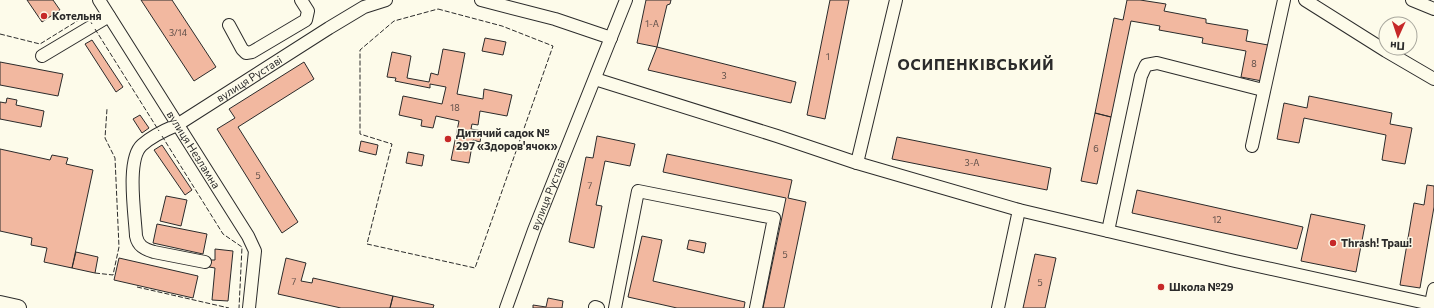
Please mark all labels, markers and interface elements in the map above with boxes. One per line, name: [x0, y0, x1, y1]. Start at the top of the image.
place label: Котельня: [52, 9, 102, 22]
marker: Котельня: [39, 11, 49, 21]
north arrow: [1378, 16, 1418, 56]
house number: 1-А: [645, 18, 659, 29]
house number: 3/14: [169, 27, 188, 38]
text: Пн: [1390, 40, 1405, 53]
house number: 1: [826, 51, 830, 62]
street label: вулиця Руставі: [214, 53, 284, 104]
district label: ОСИПЕНКІВСЬКИЙ: [897, 55, 1055, 73]
house number: 8: [1251, 58, 1257, 69]
house number: 3: [721, 70, 727, 81]
house number: 18: [450, 102, 460, 113]
street label: вулиця Незламна: [165, 108, 223, 191]
place label: Дитячий садок № 297 «Здоров'ячок»: [456, 126, 558, 152]
marker: Дитячий садок № 297 «Здоров'ячок»: [443, 134, 453, 144]
house number: 6: [1093, 143, 1099, 154]
street label: вулиця Руставі: [528, 157, 568, 232]
house number: 3-А: [965, 157, 979, 168]
house number: 5: [255, 170, 261, 181]
house number: 7: [588, 180, 593, 191]
house number: 12: [1213, 214, 1221, 225]
place label: Thrash! Траш!: [1341, 236, 1412, 249]
marker: Thrash! Траш!: [1328, 238, 1338, 248]
house number: 5: [782, 249, 788, 260]
house number: 7: [292, 276, 297, 287]
house number: 5: [1037, 277, 1043, 288]
place label: Школа №29: [1169, 280, 1234, 293]
marker: Школа №29: [1156, 282, 1166, 292]

